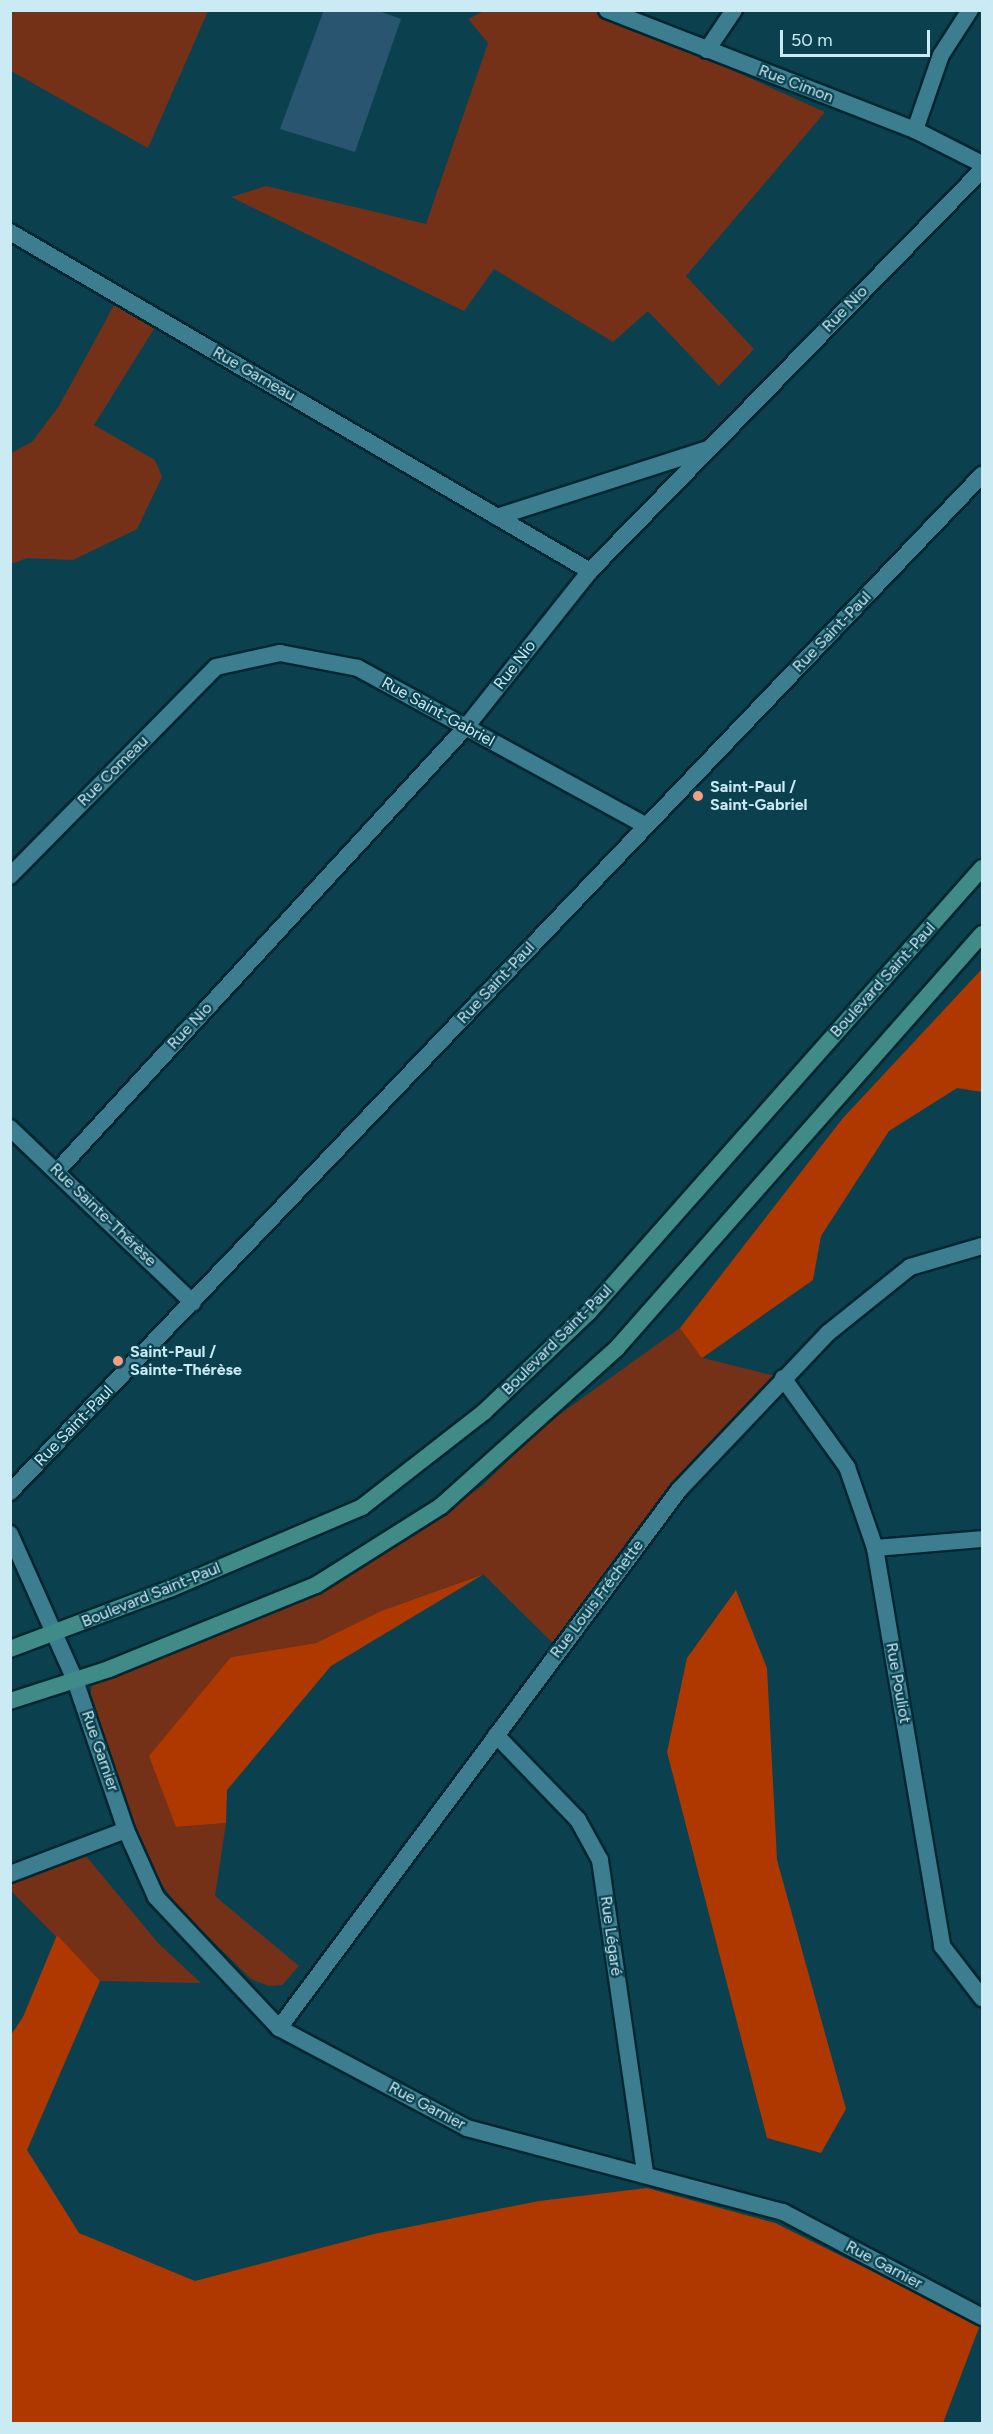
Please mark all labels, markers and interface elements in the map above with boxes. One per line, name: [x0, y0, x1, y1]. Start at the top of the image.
scale bar: [783, 18, 933, 56]
text: 50 m: [791, 29, 833, 51]
street label: Rue Cimon: [756, 61, 836, 107]
street label: Rue Nio: [818, 282, 872, 336]
street label: Rue Garneau: [209, 343, 299, 405]
street label: Rue Saint-Paul: [789, 588, 875, 676]
street label: Rue Nio: [490, 637, 540, 693]
street label: Rue Saint-Gabriel: [378, 673, 498, 751]
street label: Rue Comeau: [74, 732, 152, 810]
place label: Saint-Paul / Saint-Gabriel: [710, 777, 807, 815]
marker: Saint-Paul / Saint-Gabriel: [691, 789, 705, 803]
street label: Boulevard Saint-Paul: [826, 919, 940, 1041]
street label: Rue Saint-Paul: [453, 938, 539, 1028]
street label: Rue Nio: [164, 999, 216, 1053]
street label: Rue Sainte-Thérèse: [46, 1159, 160, 1271]
street label: Boulevard Saint-Paul: [498, 1281, 616, 1399]
place label: Saint-Paul / Sainte-Thérèse: [130, 1342, 242, 1380]
marker: Saint-Paul / Sainte-Thérèse: [111, 1354, 125, 1368]
street label: Rue Saint-Paul: [31, 1382, 117, 1470]
street label: Rue Louis Fréchette: [546, 1536, 648, 1662]
street label: Boulevard Saint-Paul: [79, 1558, 223, 1632]
street label: Rue Pouliot: [881, 1641, 915, 1725]
street label: Rue Garnier: [77, 1708, 123, 1794]
street label: Rue Légaré: [596, 1895, 626, 1977]
street label: Rue Garnier: [385, 2078, 469, 2134]
street label: Rue Garnier: [842, 2237, 926, 2293]

